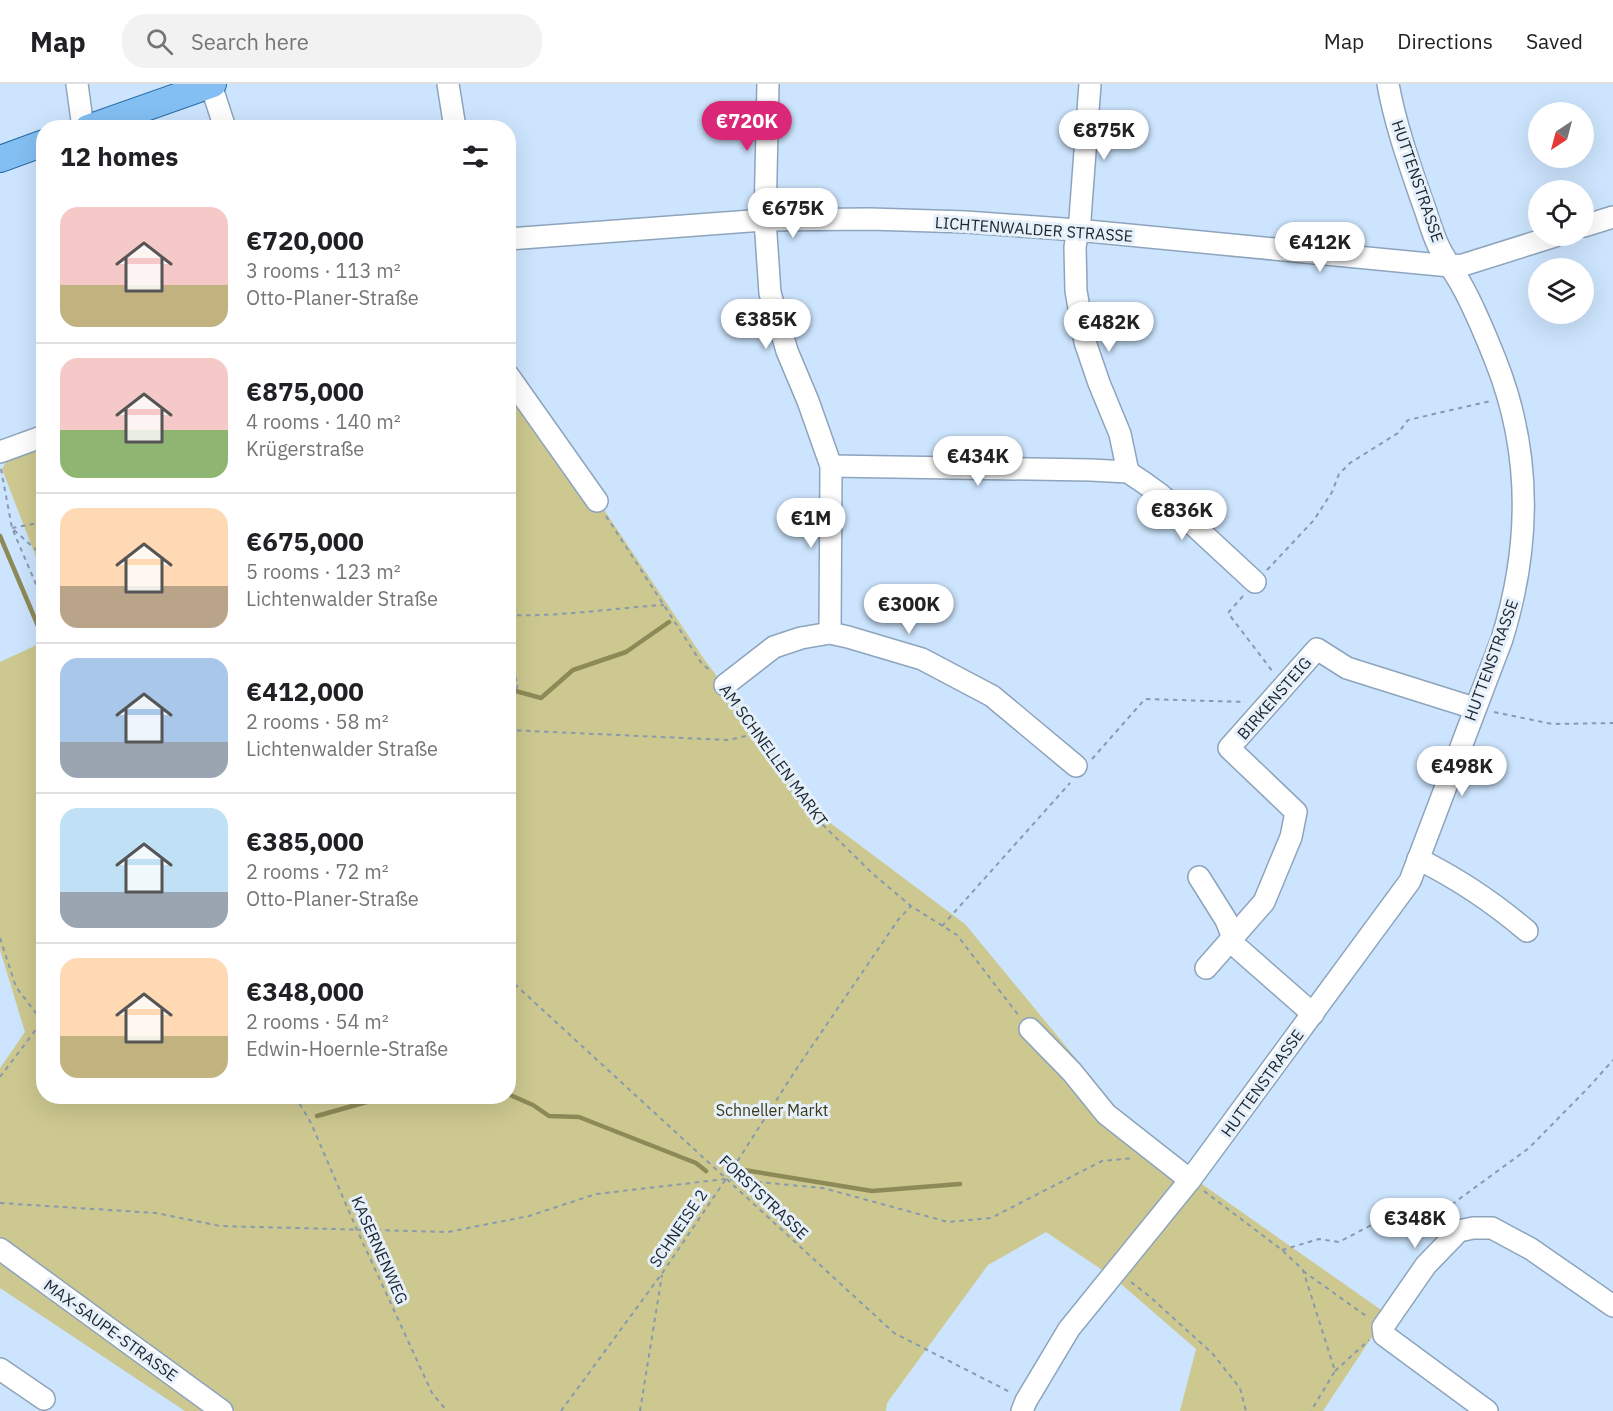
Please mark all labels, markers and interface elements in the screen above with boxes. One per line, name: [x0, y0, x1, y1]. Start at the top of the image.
search box: [122, 14, 542, 68]
text: Map: [30, 23, 86, 60]
icon: search: [143, 25, 176, 58]
text: Search here: [191, 27, 309, 56]
text: Map: [1324, 27, 1364, 55]
text: Directions: [1397, 27, 1493, 55]
text: Saved: [1526, 27, 1583, 55]
pin: €720K: [705, 101, 789, 152]
north arrow: [1528, 102, 1594, 168]
map controls: [1528, 102, 1594, 324]
text: €720K: [716, 107, 778, 134]
pin: €875K: [1062, 110, 1146, 161]
text: €875K: [1073, 116, 1135, 143]
street label: HUTTENSTRASSE: [1388, 117, 1448, 245]
text: 12 homes: [60, 139, 178, 173]
icon: filters: [459, 140, 492, 173]
button: locate: [1528, 180, 1594, 246]
pin: €675K: [751, 188, 835, 239]
text: €675K: [762, 194, 824, 221]
street label: LICHTENWALDER STRASSE: [934, 212, 1134, 246]
pin: €412K: [1278, 222, 1362, 273]
text: €720,000: [246, 223, 364, 257]
text: €412K: [1289, 228, 1351, 255]
icon: home: [108, 231, 180, 303]
text: 3 rooms · 113 m²: [246, 257, 401, 284]
button: layers: [1528, 258, 1594, 324]
text: Otto-Planer-Straße: [246, 284, 419, 311]
pin: €385K: [724, 299, 808, 350]
pin: €482K: [1067, 302, 1151, 353]
text: €385K: [735, 305, 797, 332]
text: €482K: [1078, 308, 1140, 335]
text: €875,000: [246, 374, 364, 408]
icon: home: [108, 382, 180, 454]
text: 4 rooms · 140 m²: [246, 408, 401, 435]
text: Krügerstraße: [246, 435, 364, 462]
pin: €434K: [936, 436, 1020, 487]
text: €434K: [947, 442, 1009, 469]
pin: €836K: [1140, 490, 1224, 541]
text: €836K: [1151, 496, 1213, 523]
pin: €1M: [782, 498, 840, 549]
text: €1M: [791, 504, 831, 531]
text: €675,000: [246, 524, 364, 558]
icon: home: [108, 532, 180, 604]
text: 5 rooms · 123 m²: [246, 558, 401, 585]
pin: €300K: [867, 584, 951, 635]
text: Lichtenwalder Straße: [246, 585, 438, 612]
text: €300K: [878, 590, 940, 617]
street label: HUTTENSTRASSE: [1460, 596, 1522, 724]
street label: BIRKENSTEIG: [1233, 653, 1315, 743]
text: €412,000: [246, 674, 364, 708]
street label: AM SCHNELLEN MARKT: [716, 680, 832, 830]
icon: home: [108, 682, 180, 754]
text: 2 rooms · 58 m²: [246, 708, 389, 735]
text: Lichtenwalder Straße: [246, 735, 438, 762]
pin: €498K: [1420, 746, 1504, 797]
text: €498K: [1431, 752, 1493, 779]
text: €385,000: [246, 824, 364, 858]
icon: home: [108, 832, 180, 904]
text: 2 rooms · 72 m²: [246, 858, 389, 885]
text: Otto-Planer-Straße: [246, 885, 419, 912]
text: €348,000: [246, 974, 364, 1008]
icon: home: [108, 982, 180, 1054]
text: 2 rooms · 54 m²: [246, 1008, 389, 1035]
street label: HUTTENSTRASSE: [1216, 1025, 1308, 1141]
text: Edwin-Hoernle-Straße: [246, 1035, 448, 1062]
park label: Schneller Markt: [716, 1100, 828, 1120]
street label: FORSTSTRASSE: [715, 1151, 813, 1243]
street label: SCHNEISE 2: [645, 1185, 711, 1271]
street label: KASERNENWEG: [347, 1193, 413, 1307]
pin: €348K: [1373, 1198, 1457, 1249]
text: €348K: [1384, 1204, 1446, 1231]
street label: MAX-SAUPE-STRASSE: [40, 1275, 182, 1385]

